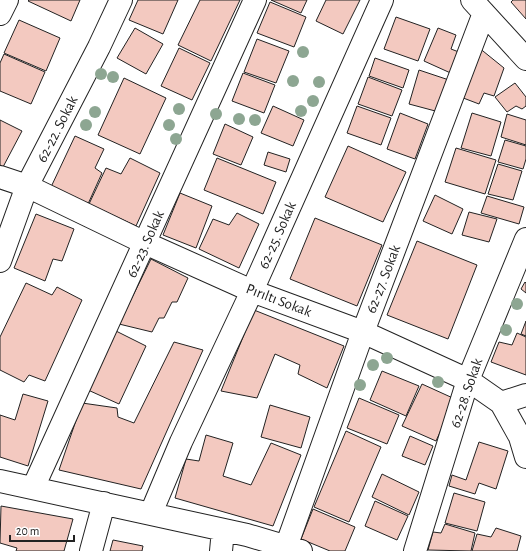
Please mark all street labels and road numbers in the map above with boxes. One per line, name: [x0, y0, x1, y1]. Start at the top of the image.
street label: 62-22. Sokak: [34, 93, 81, 165]
street label: 62-25. Sokak: [256, 199, 299, 271]
street label: 62-23. Sokak: [124, 208, 167, 280]
street label: 62-27. Sokak: [364, 243, 403, 315]
street label: Pırıltı Sokak: [244, 281, 314, 320]
street label: 62-28. Sokak: [448, 356, 485, 430]

